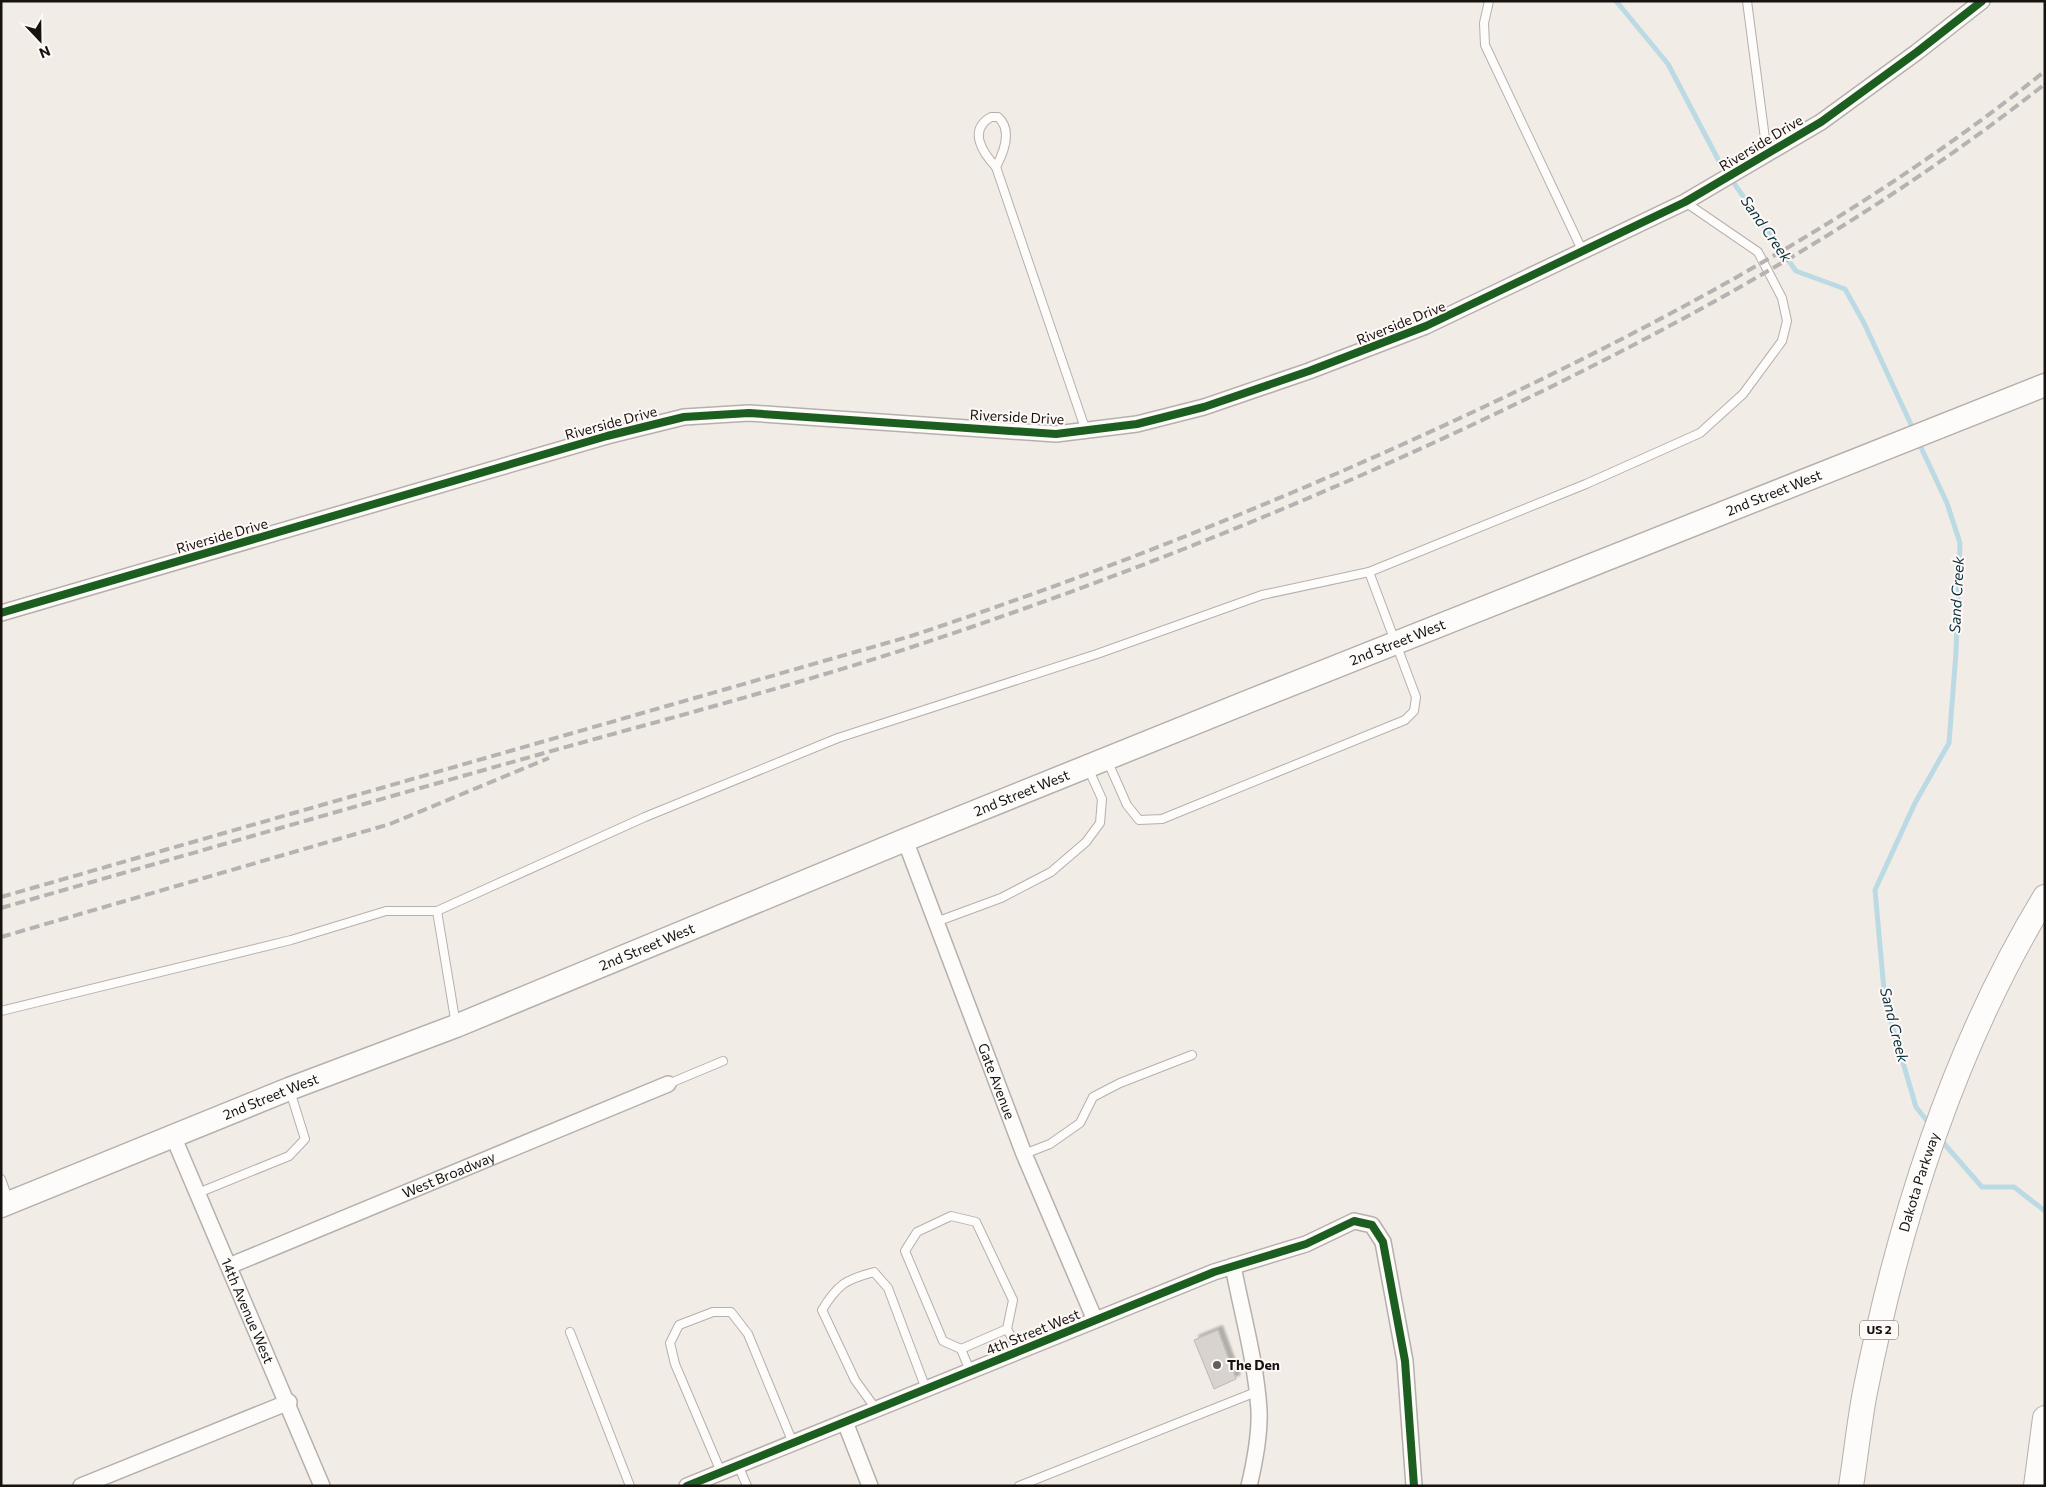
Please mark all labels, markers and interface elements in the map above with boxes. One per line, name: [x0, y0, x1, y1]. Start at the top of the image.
north arrow: [15, 15, 65, 65]
text: N: [37, 43, 53, 62]
street label: Riverside Drive: [1716, 111, 1806, 174]
water label: Sand Creek: [1737, 192, 1797, 266]
street label: Riverside Drive: [1354, 297, 1448, 348]
street label: Riverside Drive: [563, 402, 659, 443]
street label: Riverside Drive: [969, 406, 1065, 427]
street label: 2nd Street West: [1723, 465, 1824, 519]
street label: Riverside Drive: [174, 514, 270, 557]
water label: Sand Creek: [1945, 555, 1967, 634]
street label: 2nd Street West: [1347, 615, 1448, 668]
street label: 2nd Street West: [971, 766, 1072, 819]
street label: 2nd Street West: [597, 919, 697, 974]
water label: Sand Creek: [1877, 985, 1913, 1065]
street label: Gate Avenue: [975, 1041, 1019, 1122]
street label: 2nd Street West: [220, 1070, 321, 1123]
street label: Dakota Parkway: [1895, 1130, 1942, 1234]
street label: West Broadway: [400, 1148, 498, 1201]
street label: 14th Avenue West: [218, 1255, 278, 1366]
street label: 4th Street West: [983, 1305, 1083, 1358]
road number: US 2: [1860, 1320, 1898, 1340]
place label: The Den: [1227, 1356, 1280, 1373]
marker: The Den: [1211, 1359, 1223, 1371]

